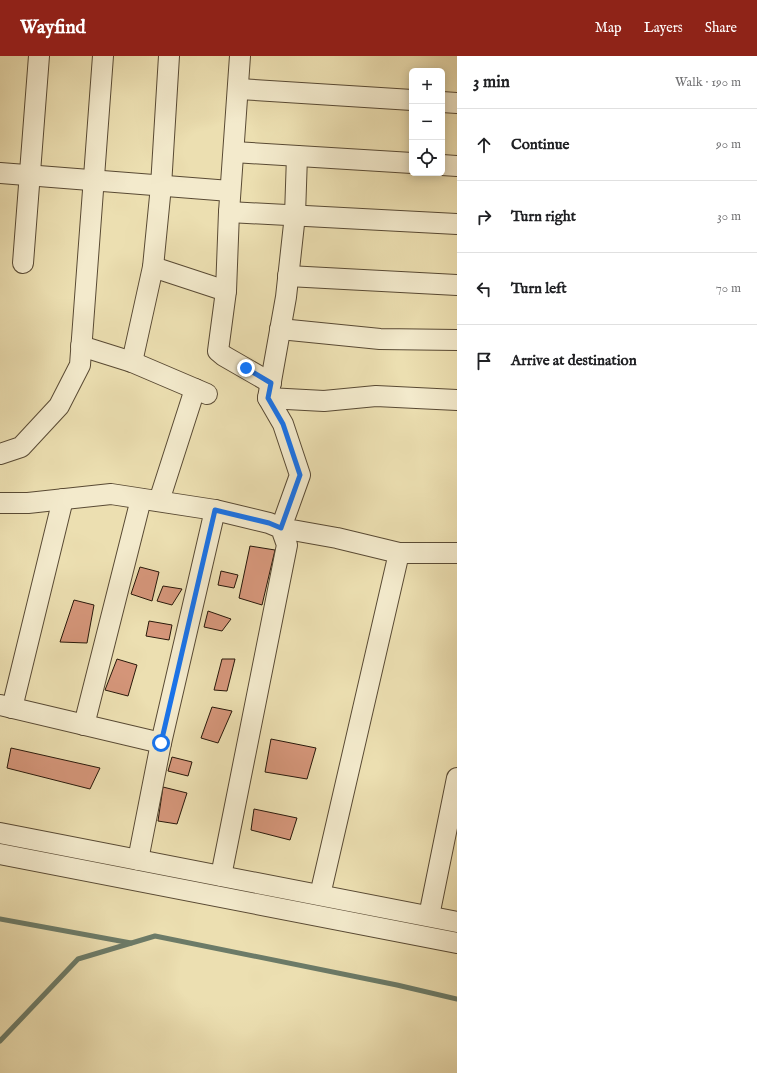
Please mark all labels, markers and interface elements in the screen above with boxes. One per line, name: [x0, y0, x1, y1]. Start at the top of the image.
text: Wayfind: [20, 16, 86, 40]
text: Map: [595, 19, 622, 37]
text: Layers: [644, 19, 683, 37]
text: Share: [705, 19, 737, 37]
map controls: [409, 68, 445, 176]
button: +: [409, 68, 445, 104]
text: 3 min: [473, 72, 510, 93]
text: Walk · 190 m: [675, 74, 741, 91]
button: −: [409, 104, 445, 140]
icon: ahead: [473, 134, 495, 156]
text: Continue: [511, 135, 569, 154]
text: 90 m: [716, 136, 741, 153]
button: locate: [409, 140, 445, 176]
icon: right: [473, 206, 495, 228]
text: Turn right: [511, 207, 576, 226]
text: 30 m: [717, 208, 741, 225]
icon: left: [473, 278, 495, 300]
text: Turn left: [511, 279, 567, 298]
text: 70 m: [716, 280, 741, 297]
icon: arrive: [473, 350, 495, 372]
text: Arrive at destination: [511, 351, 637, 370]
route end: [237, 359, 255, 377]
route start: [152, 734, 170, 752]

